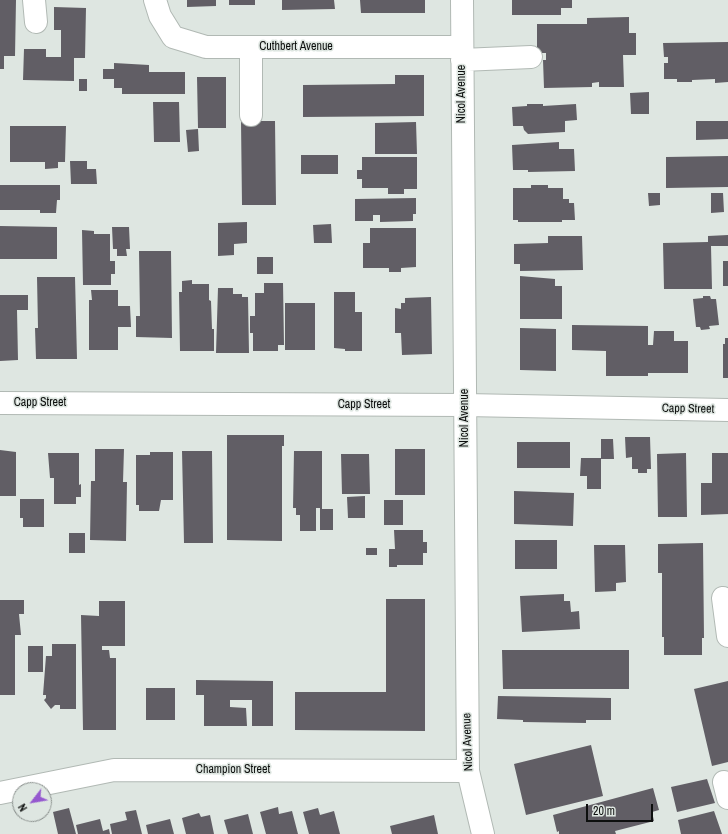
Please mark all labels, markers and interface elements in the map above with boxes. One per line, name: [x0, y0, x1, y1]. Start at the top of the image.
street label: Cuthbert Avenue: [259, 40, 333, 54]
street label: Nicol Avenue: [455, 65, 469, 123]
street label: Nicol Avenue: [458, 389, 472, 447]
street label: Capp Street: [14, 396, 66, 410]
street label: Capp Street: [338, 398, 390, 412]
street label: Capp Street: [662, 401, 714, 417]
street label: Nicol Avenue: [460, 713, 476, 771]
street label: Champion Street: [196, 763, 270, 777]
north arrow: [12, 782, 52, 822]
scale bar: [588, 796, 655, 822]
text: N: [15, 801, 30, 814]
text: 20 m: [593, 803, 615, 819]

